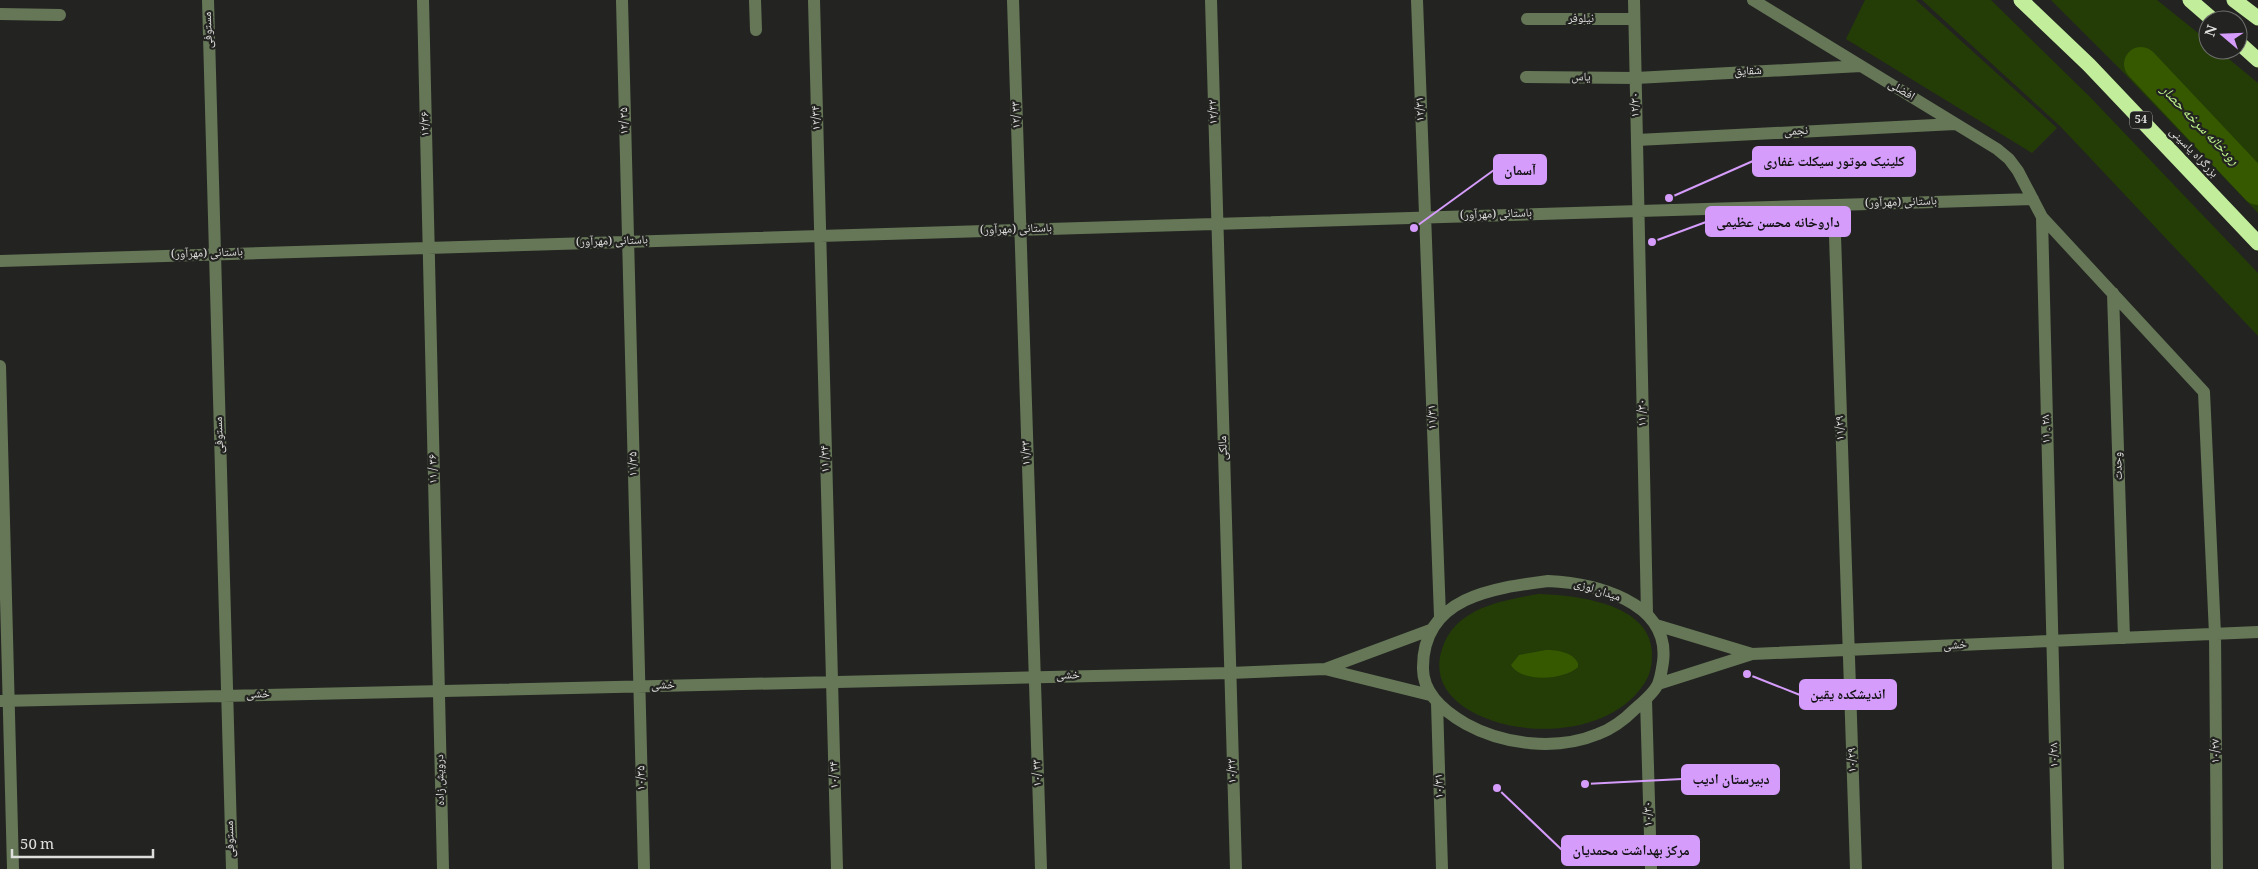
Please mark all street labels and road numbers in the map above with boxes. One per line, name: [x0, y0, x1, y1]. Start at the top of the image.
street label: نیلوفر: [1567, 9, 1594, 30]
street label: مستوفی: [198, 11, 220, 49]
street label: شقایق: [1734, 61, 1762, 83]
street label: یاس: [1571, 67, 1591, 89]
street label: افضلی: [1883, 75, 1919, 107]
street label: ۱۲/۳۰: [1625, 92, 1647, 118]
street label: ۱۲/۳۱: [1410, 96, 1432, 122]
street label: ۱۲/۳۲: [1203, 99, 1225, 125]
street label: ۱۲/ ۳۳: [1006, 101, 1028, 129]
street label: ۱۲/۳۴: [806, 105, 828, 131]
street label: ۱۲/ ۳۵: [614, 107, 636, 135]
street label: ۱۲/۳۶: [415, 111, 437, 137]
road number: 54: [2130, 112, 2152, 128]
street label: نجمی: [1783, 121, 1809, 143]
street label: بزرگراه یاسینی: [2163, 123, 2223, 183]
street label: باستانی (مهرآور): [1865, 191, 1937, 215]
street label: باستانی (مهرآور): [1460, 203, 1532, 227]
street label: باستانی (مهرآور): [980, 218, 1052, 242]
street label: باستانی (مهرآور): [576, 230, 648, 254]
street label: باستانی (مهرآور): [171, 242, 243, 266]
street label: ۱۱ /۳۰: [1632, 399, 1654, 427]
street label: ۱۱/۳۱: [1422, 404, 1444, 430]
street label: ۱۱ . ۲۸: [2036, 414, 2058, 444]
street label: ۱۱/۲۹: [1830, 415, 1852, 441]
street label: مستوفی: [209, 416, 231, 454]
street label: مالکی: [1213, 435, 1235, 461]
street label: ۱۱/۳۳: [1016, 440, 1038, 466]
street label: ۱۱ /۳۴: [815, 445, 837, 473]
street label: ۱۱/۳۵: [623, 451, 645, 477]
street label: وحدت: [2108, 452, 2130, 480]
street label: ۱۱ / ۳۶: [423, 454, 445, 484]
street label: میدان لوزی: [1571, 574, 1623, 608]
street label: خشی: [1943, 635, 1968, 657]
street label: خشی: [1056, 665, 1080, 687]
street label: خشی: [651, 675, 675, 697]
street label: خشی: [246, 684, 270, 706]
street label: ۱۰/۲۷: [2206, 738, 2227, 764]
street label: ۱۰/۲۸: [2044, 742, 2066, 768]
street label: ۱۰/۲۹: [1842, 747, 1864, 773]
street label: درویش زاده: [430, 754, 452, 806]
street label: ۱۰/۳۲: [1222, 758, 1244, 784]
street label: ۱۰/ ۳۳: [1027, 759, 1049, 787]
street label: ۱۰/ ۳۴: [824, 761, 846, 789]
street label: ۱۰/۳۵: [631, 765, 653, 791]
street label: ۱۰/۳۱: [1429, 773, 1451, 799]
street label: ۱۰/۳۰: [1638, 801, 1660, 827]
street label: مستوفی: [220, 820, 242, 858]

